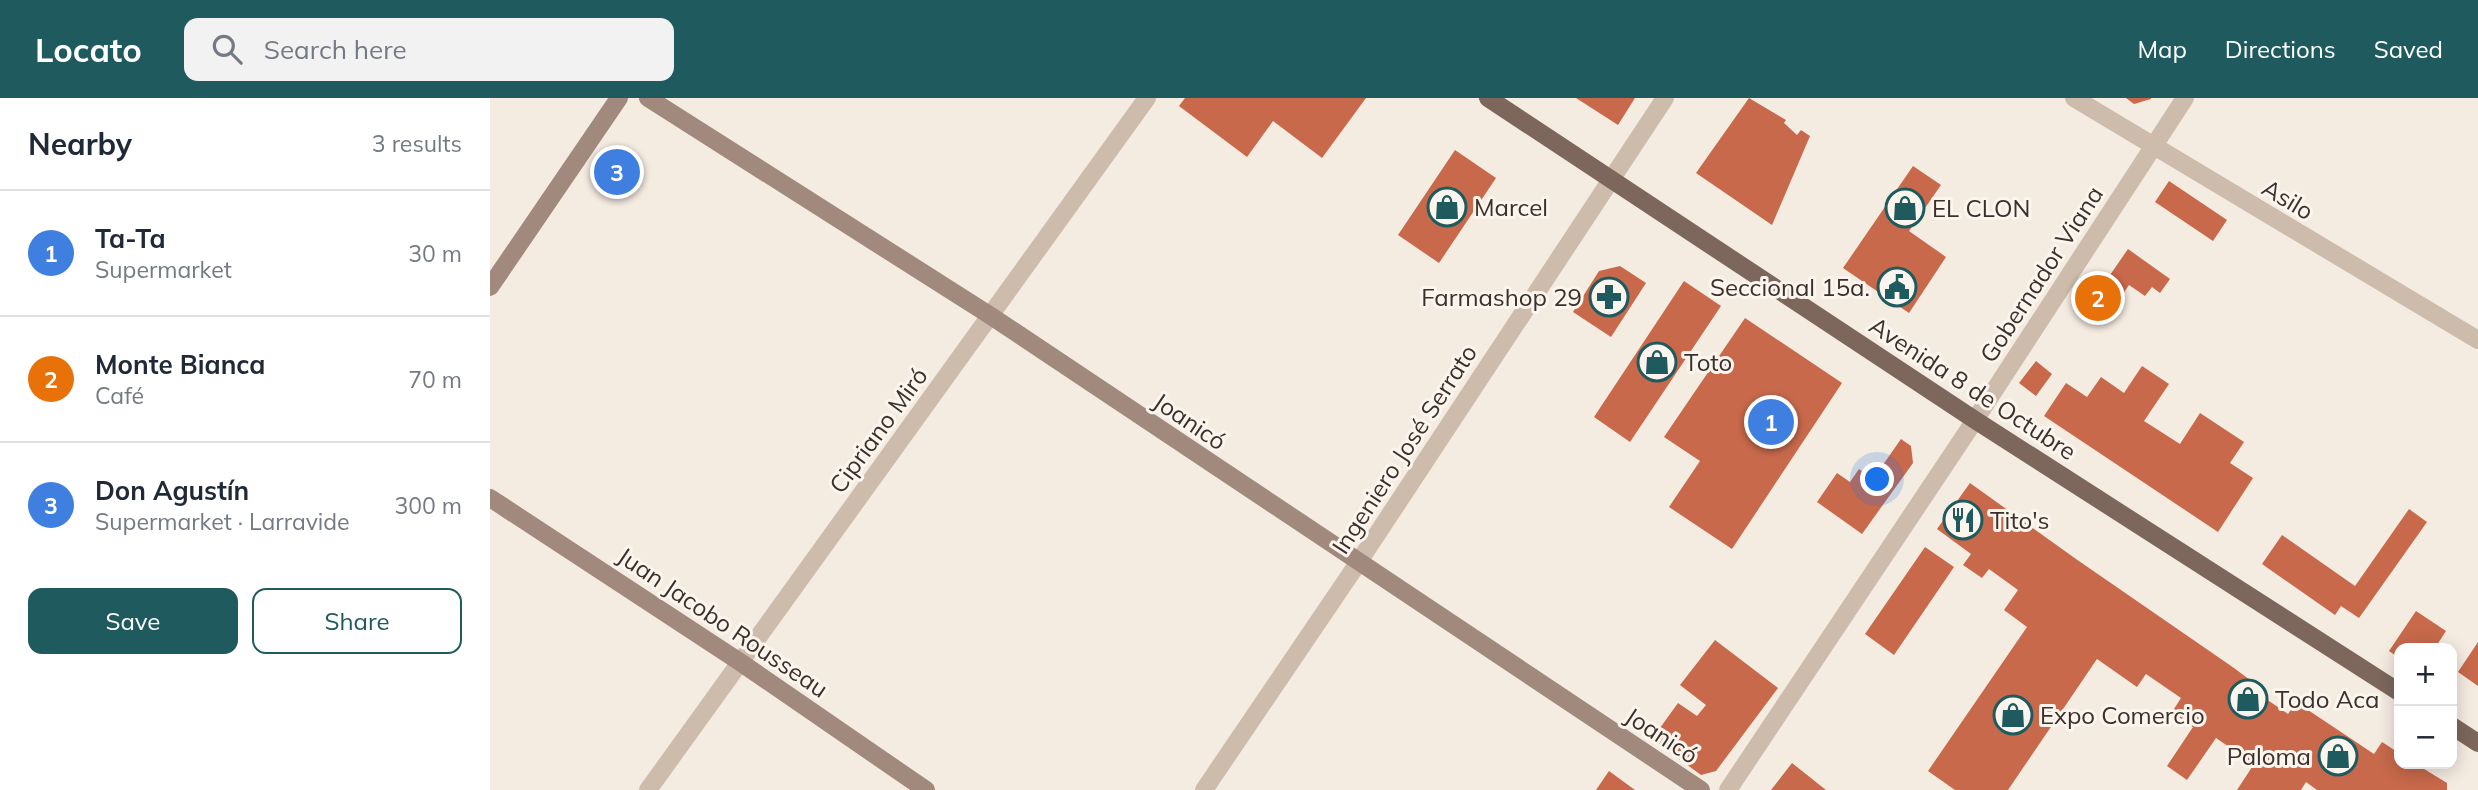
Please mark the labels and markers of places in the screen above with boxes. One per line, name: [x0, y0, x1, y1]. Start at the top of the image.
pin: 3: [594, 146, 640, 198]
shop icon: Marcel: [1426, 186, 1468, 228]
shop icon: EL CLON: [1884, 187, 1926, 229]
place label: Marcel: [1474, 192, 1548, 222]
place label: EL CLON: [1932, 193, 2031, 223]
public building icon: Seccional 15a.: [1876, 266, 1918, 308]
place label: Seccional 15a.: [1710, 272, 1870, 302]
pin: 2: [2075, 272, 2121, 324]
pharmacy icon: Farmashop 29: [1588, 276, 1630, 318]
place label: Farmashop 29: [1421, 282, 1582, 312]
shop icon: Toto: [1636, 341, 1678, 383]
place label: Toto: [1684, 347, 1732, 377]
pin: 1: [1748, 396, 1794, 448]
restaurant icon: Tito's: [1942, 499, 1984, 541]
place label: Tito's: [1990, 505, 2049, 535]
shop icon: Todo Aca: [2227, 678, 2269, 720]
place label: Todo Aca: [2275, 684, 2379, 714]
shop icon: Expo Comercio: [1992, 694, 2034, 736]
place label: Expo Comercio: [2040, 700, 2205, 730]
shop icon: Paloma: [2317, 735, 2359, 777]
place label: Paloma: [2227, 741, 2311, 771]

